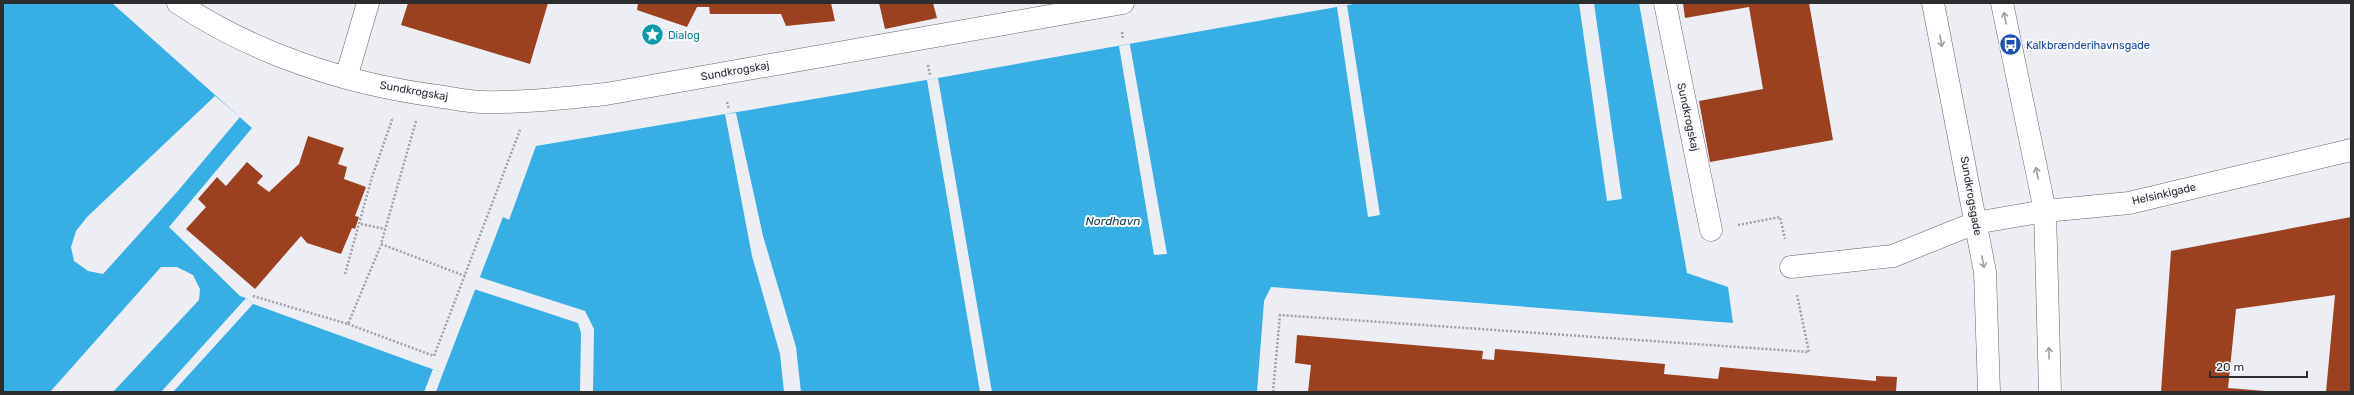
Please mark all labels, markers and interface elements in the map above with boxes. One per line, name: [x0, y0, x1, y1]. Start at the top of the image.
one-way arrow: [2000, 12, 2008, 25]
place icon: Dialog: [640, 22, 666, 48]
place label: Dialog: [668, 29, 700, 42]
bus stop icon: Kalkbrænderihavnsgade: [1997, 32, 2023, 58]
one-way arrow: [1937, 34, 1945, 47]
place label: Kalkbrænderihavnsgade: [2026, 39, 2150, 52]
street label: Sundkrogskaj: [700, 59, 771, 83]
street label: Sundkrogskaj: [379, 79, 450, 103]
street label: Sundkrogskaj: [1674, 82, 1702, 153]
street label: Sundkrogsgade: [1958, 155, 1984, 237]
one-way arrow: [2032, 166, 2040, 179]
street label: Helsinkigade: [2131, 180, 2197, 208]
water label: Nordhavn: [1085, 214, 1141, 228]
one-way arrow: [1979, 255, 1987, 268]
one-way arrow: [2045, 347, 2053, 360]
scale bar: [2210, 353, 2307, 379]
text: 20 m: [2216, 360, 2244, 374]

